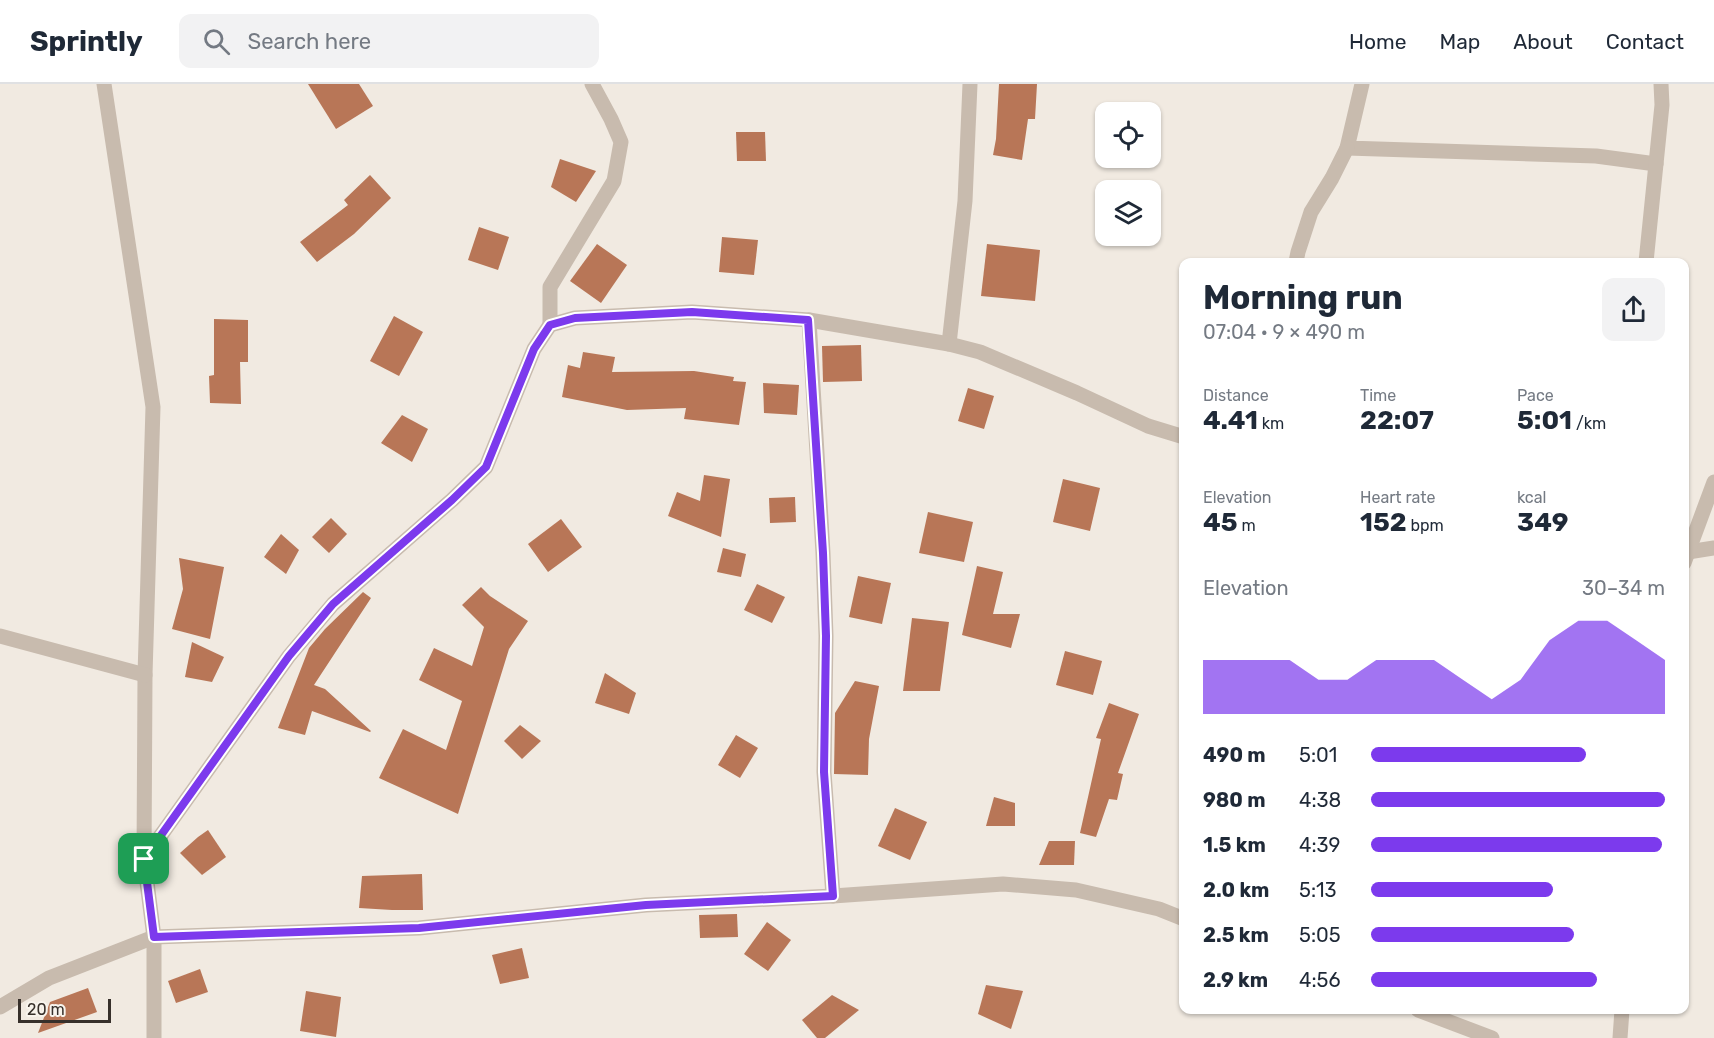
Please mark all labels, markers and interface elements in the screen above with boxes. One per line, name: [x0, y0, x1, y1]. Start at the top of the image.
search box: [179, 14, 599, 68]
text: Sprintly: [30, 25, 143, 58]
icon: search: [200, 25, 233, 58]
text: Search here: [248, 28, 371, 55]
text: Home: [1349, 29, 1406, 54]
text: Map: [1439, 29, 1480, 54]
text: About: [1513, 29, 1573, 54]
text: Contact: [1606, 29, 1684, 54]
map controls: [1095, 102, 1161, 246]
button: locate: [1095, 102, 1161, 168]
button: layers: [1095, 180, 1161, 246]
text: Morning run: [1203, 278, 1403, 317]
button: share: [1602, 278, 1665, 341]
text: 07:04 · 9 × 490 m: [1203, 320, 1365, 344]
text: Distance: [1203, 386, 1269, 405]
text: Time: [1360, 386, 1396, 405]
text: Pace: [1517, 386, 1554, 405]
text: 4.41: [1203, 405, 1258, 436]
text: 22:07: [1360, 405, 1434, 436]
text: 5:01: [1517, 405, 1572, 436]
text: km: [1258, 414, 1284, 433]
text: /km: [1572, 414, 1606, 433]
text: Elevation: [1203, 488, 1272, 507]
text: Heart rate: [1360, 488, 1435, 507]
text: kcal: [1517, 488, 1546, 507]
text: 45: [1203, 507, 1238, 538]
text: 152: [1360, 507, 1407, 538]
text: 349: [1517, 507, 1568, 538]
text: m: [1238, 516, 1256, 535]
text: bpm: [1407, 516, 1444, 535]
text: Elevation: [1203, 576, 1289, 600]
text: 30–34 m: [1582, 576, 1665, 600]
text: 490 m: [1203, 743, 1266, 767]
text: 5:01: [1299, 743, 1337, 767]
text: 980 m: [1203, 788, 1266, 812]
text: 4:38: [1299, 788, 1341, 812]
pin: [118, 833, 169, 884]
text: 1.5 km: [1203, 833, 1266, 857]
text: 4:39: [1299, 833, 1340, 857]
icon: arrive: [127, 842, 160, 875]
text: 2.0 km: [1203, 878, 1269, 902]
text: 5:13: [1299, 878, 1337, 902]
text: 2.5 km: [1203, 923, 1269, 947]
text: 5:05: [1299, 923, 1341, 947]
text: 2.9 km: [1203, 968, 1268, 992]
text: 4:56: [1299, 968, 1340, 992]
scale bar: [18, 996, 111, 1024]
text: 20 m: [27, 1000, 65, 1019]

